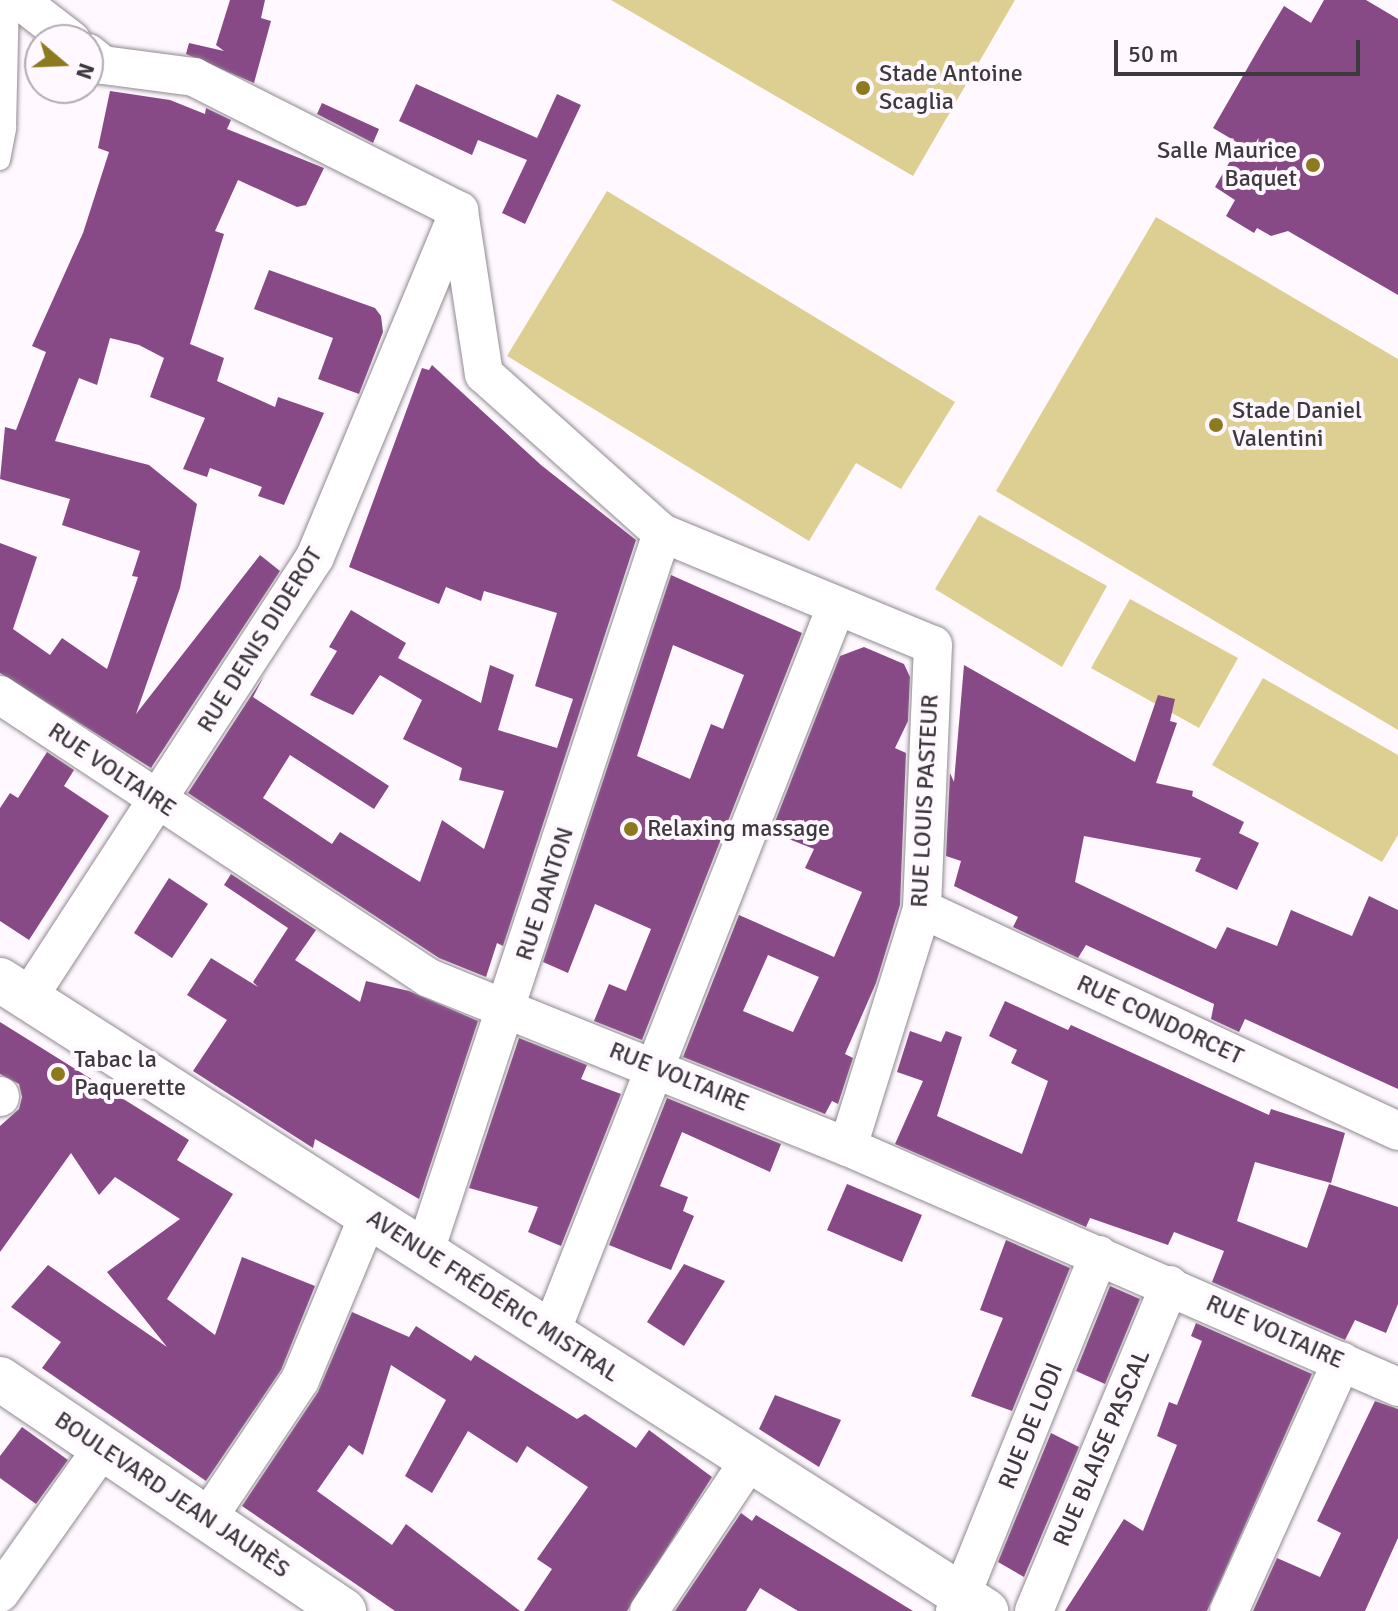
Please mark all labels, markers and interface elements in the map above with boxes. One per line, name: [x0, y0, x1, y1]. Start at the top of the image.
north arrow: [24, 24, 104, 104]
scale bar: [1118, 24, 1364, 74]
text: 50 m: [1128, 39, 1178, 69]
text: N: [70, 60, 101, 83]
place label: Stade Antoine Scaglia: [879, 60, 1023, 116]
marker: Stade Antoine Scaglia: [854, 79, 872, 97]
place label: Salle Maurice Baquet: [1157, 137, 1297, 193]
marker: Salle Maurice Baquet: [1304, 156, 1322, 174]
place label: Stade Daniel Valentini: [1232, 397, 1362, 453]
marker: Stade Daniel Valentini: [1207, 416, 1225, 434]
street label: RUE DENIS DIDEROT: [191, 542, 329, 738]
street label: RUE LOUIS PASTEUR: [905, 694, 945, 908]
street label: RUE VOLTAIRE: [43, 717, 181, 823]
place label: Relaxing massage: [647, 815, 830, 843]
marker: Relaxing massage: [622, 820, 640, 838]
street label: RUE DANTON: [510, 824, 580, 964]
street label: RUE CONDORCET: [1072, 969, 1248, 1071]
street label: RUE VOLTAIRE: [605, 1036, 753, 1118]
place label: Tabac la Paquerette: [74, 1046, 186, 1102]
marker: Tabac la Paquerette: [49, 1065, 67, 1083]
street label: AVENUE FRÉDÉRIC MISTRAL: [361, 1204, 625, 1388]
street label: RUE VOLTAIRE: [1201, 1289, 1349, 1375]
street label: RUE BLAISE PASCAL: [1047, 1345, 1157, 1551]
street label: RUE DE LODI: [993, 1359, 1069, 1493]
street label: BOULEVARD JEAN JAURÈS: [49, 1406, 295, 1584]

